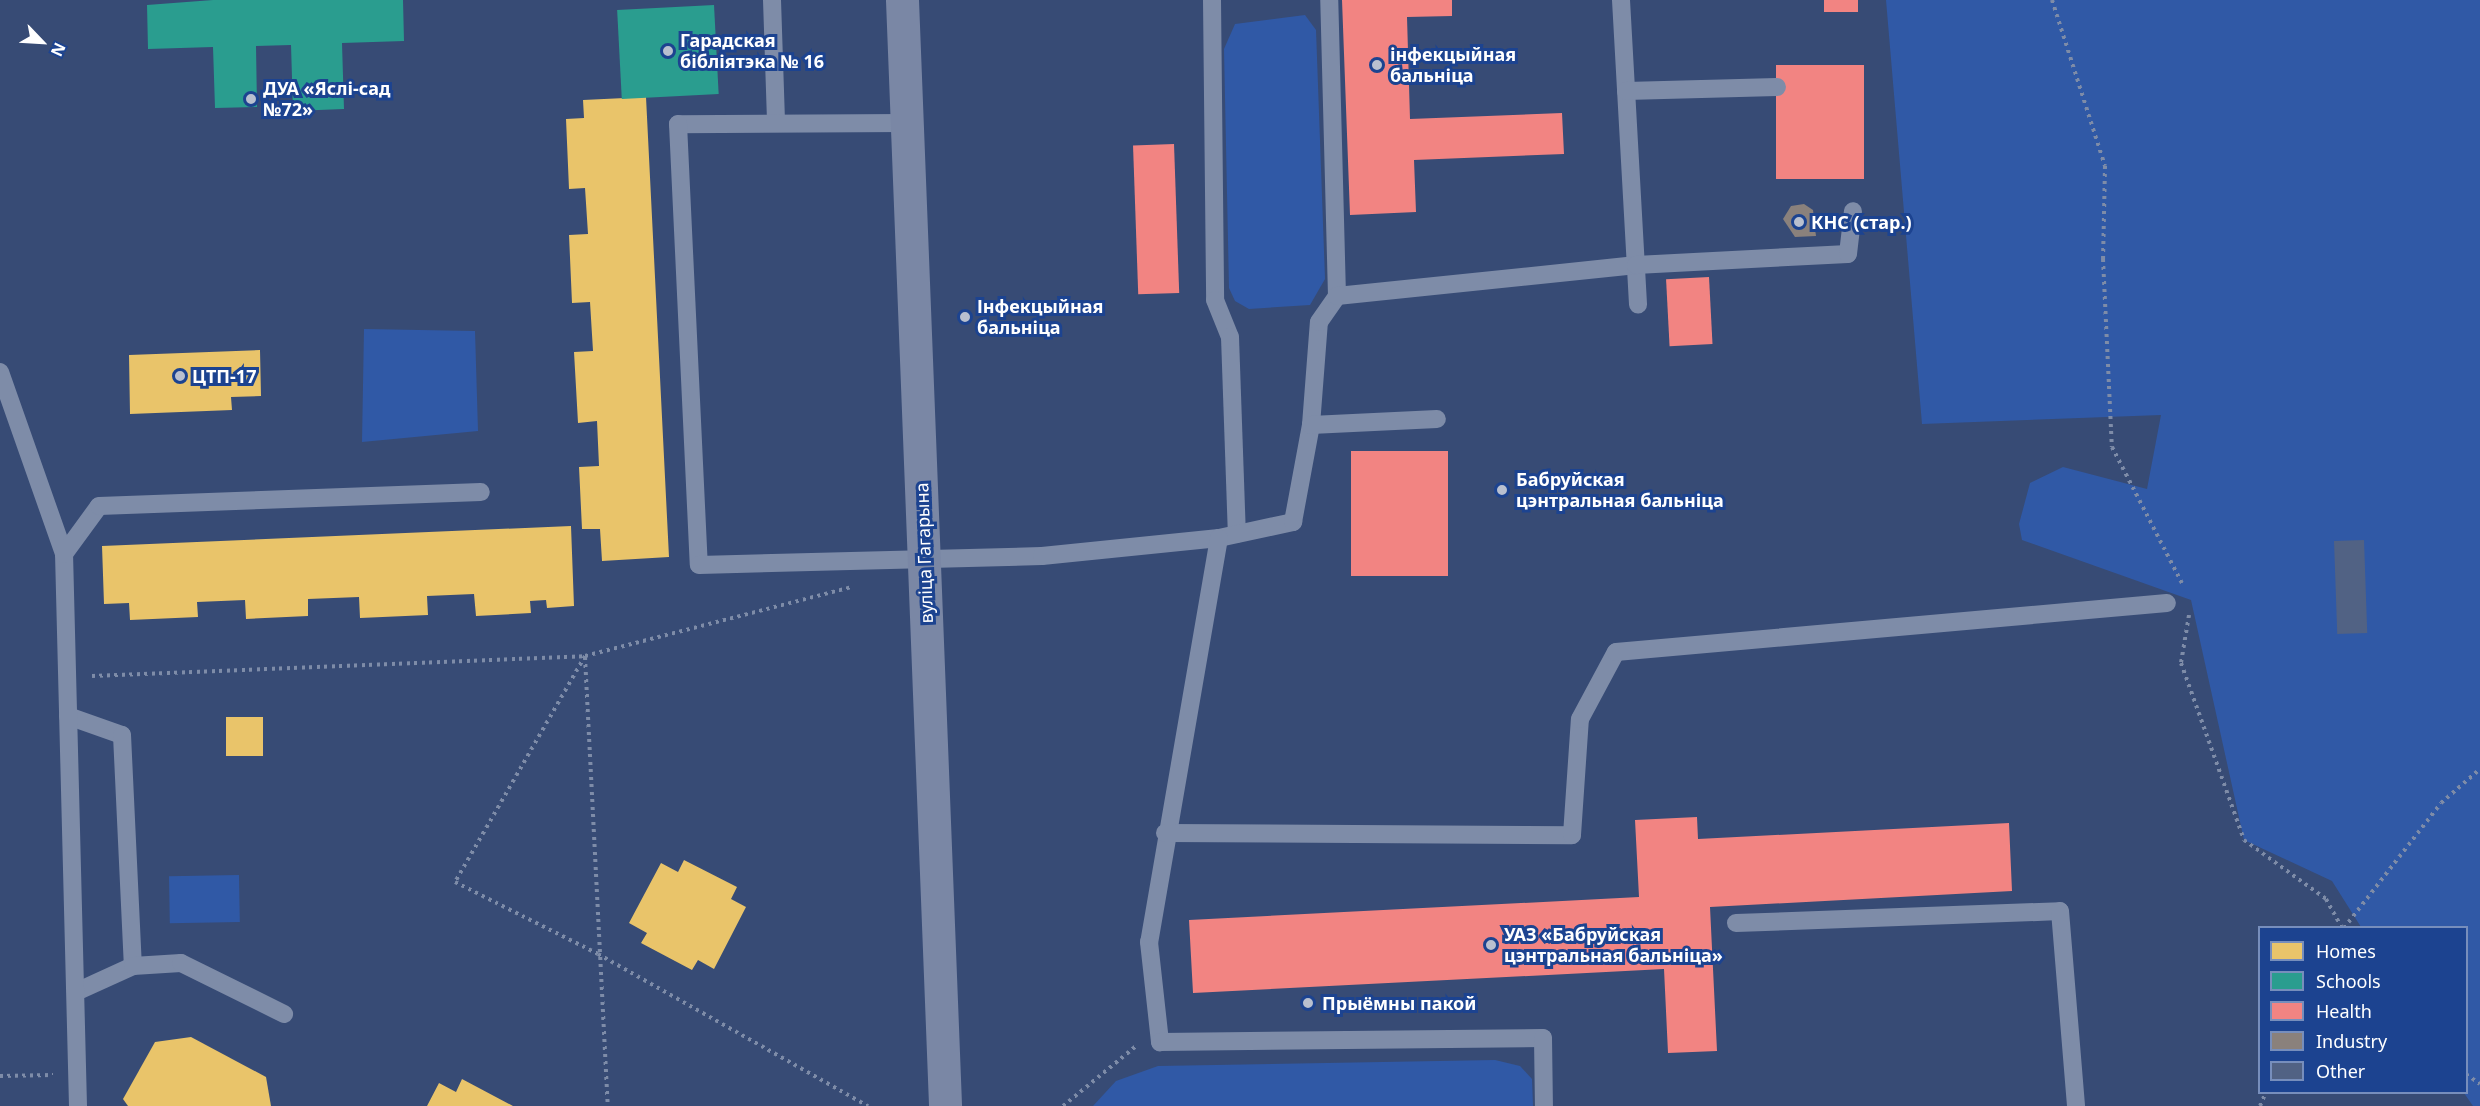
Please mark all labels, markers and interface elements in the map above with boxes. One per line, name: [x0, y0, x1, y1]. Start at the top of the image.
north arrow: [12, 12, 72, 72]
place label: Гарадская бібліятэка № 16: [680, 30, 824, 72]
text: N: [46, 39, 71, 60]
marker: Гарадская бібліятэка № 16: [661, 44, 675, 58]
place label: інфекцыйная бальніца: [1390, 44, 1516, 86]
marker: інфекцыйная бальніца: [1368, 56, 1386, 74]
place label: ДУА «Яслі-сад №72»: [263, 78, 390, 121]
marker: ДУА «Яслі-сад №72»: [244, 92, 258, 106]
place label: КНС (стар.): [1811, 211, 1912, 233]
marker: КНС (стар.): [1792, 215, 1806, 229]
place label: Інфекцыйная бальніца: [977, 296, 1103, 338]
marker: Інфекцыйная бальніца: [958, 310, 972, 324]
place label: ЦТП-17: [192, 365, 256, 387]
marker: ЦТП-17: [173, 369, 187, 383]
place label: Бабруйская цэнтральная бальніца: [1516, 469, 1724, 512]
marker: Бабруйская цэнтральная бальніца: [1493, 481, 1511, 499]
street label: вуліца Гагарына: [911, 482, 937, 624]
place label: УАЗ «Бабруйская цэнтральная бальніца»: [1504, 924, 1723, 966]
legend: [2258, 926, 2468, 1094]
marker: УАЗ «Бабруйская цэнтральная бальніца»: [1482, 936, 1500, 954]
text: Homes: [2316, 939, 2376, 963]
text: Schools: [2316, 969, 2381, 993]
place label: Прыёмны пакой: [1322, 992, 1476, 1014]
marker: Прыёмны пакой: [1299, 994, 1317, 1012]
text: Health: [2316, 999, 2372, 1023]
text: Industry: [2316, 1029, 2387, 1053]
text: Other: [2316, 1059, 2365, 1083]

